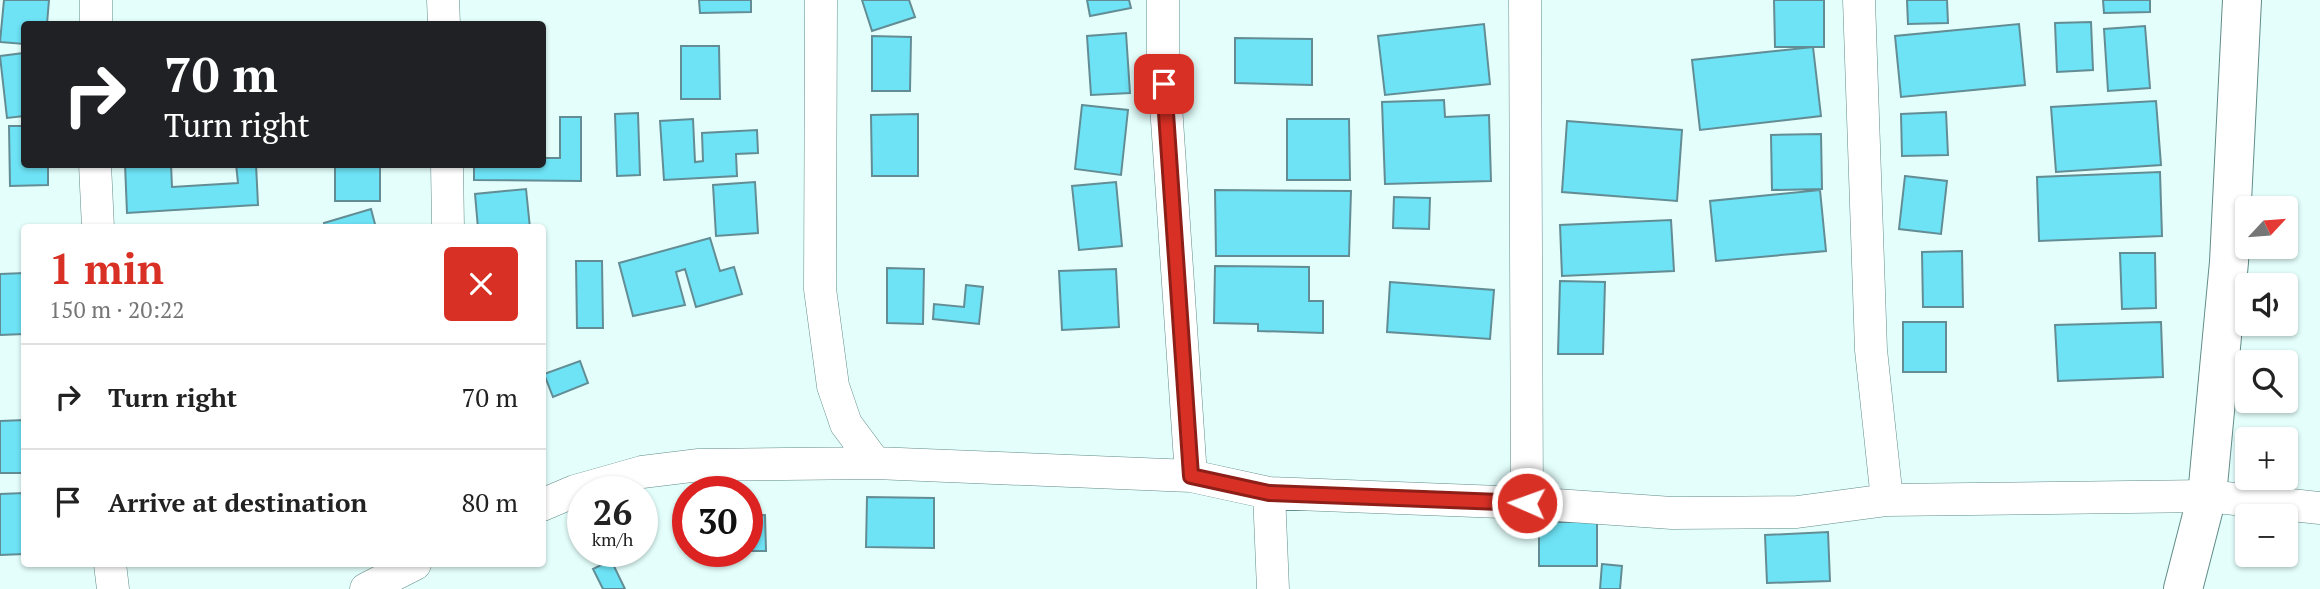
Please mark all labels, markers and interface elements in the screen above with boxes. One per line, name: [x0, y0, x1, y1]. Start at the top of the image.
text: 70 m: [164, 41, 278, 106]
icon: right: [49, 49, 140, 140]
pin: [1134, 54, 1194, 114]
icon: arrive: [1145, 65, 1183, 103]
text: Turn right: [164, 104, 310, 146]
north arrow: [2235, 196, 2298, 259]
map controls: [2235, 196, 2298, 567]
text: 1 min: [49, 240, 164, 296]
button: close: [444, 247, 518, 321]
button: sound: [2235, 273, 2298, 336]
text: 150 m · 20:22: [49, 294, 184, 325]
button: search: [2235, 350, 2298, 413]
icon: right: [49, 378, 87, 416]
text: Turn right: [108, 380, 237, 414]
text: 70 m: [462, 380, 518, 414]
button: +: [2235, 427, 2298, 490]
position arrow: [1490, 466, 1564, 540]
speed limit sign: 30: [672, 476, 763, 567]
icon: arrive: [49, 483, 87, 521]
text: Arrive at destination: [108, 485, 367, 519]
text: 80 m: [462, 485, 518, 519]
text: 26: [593, 489, 632, 535]
button: −: [2235, 504, 2298, 567]
text: km/h: [592, 527, 633, 551]

